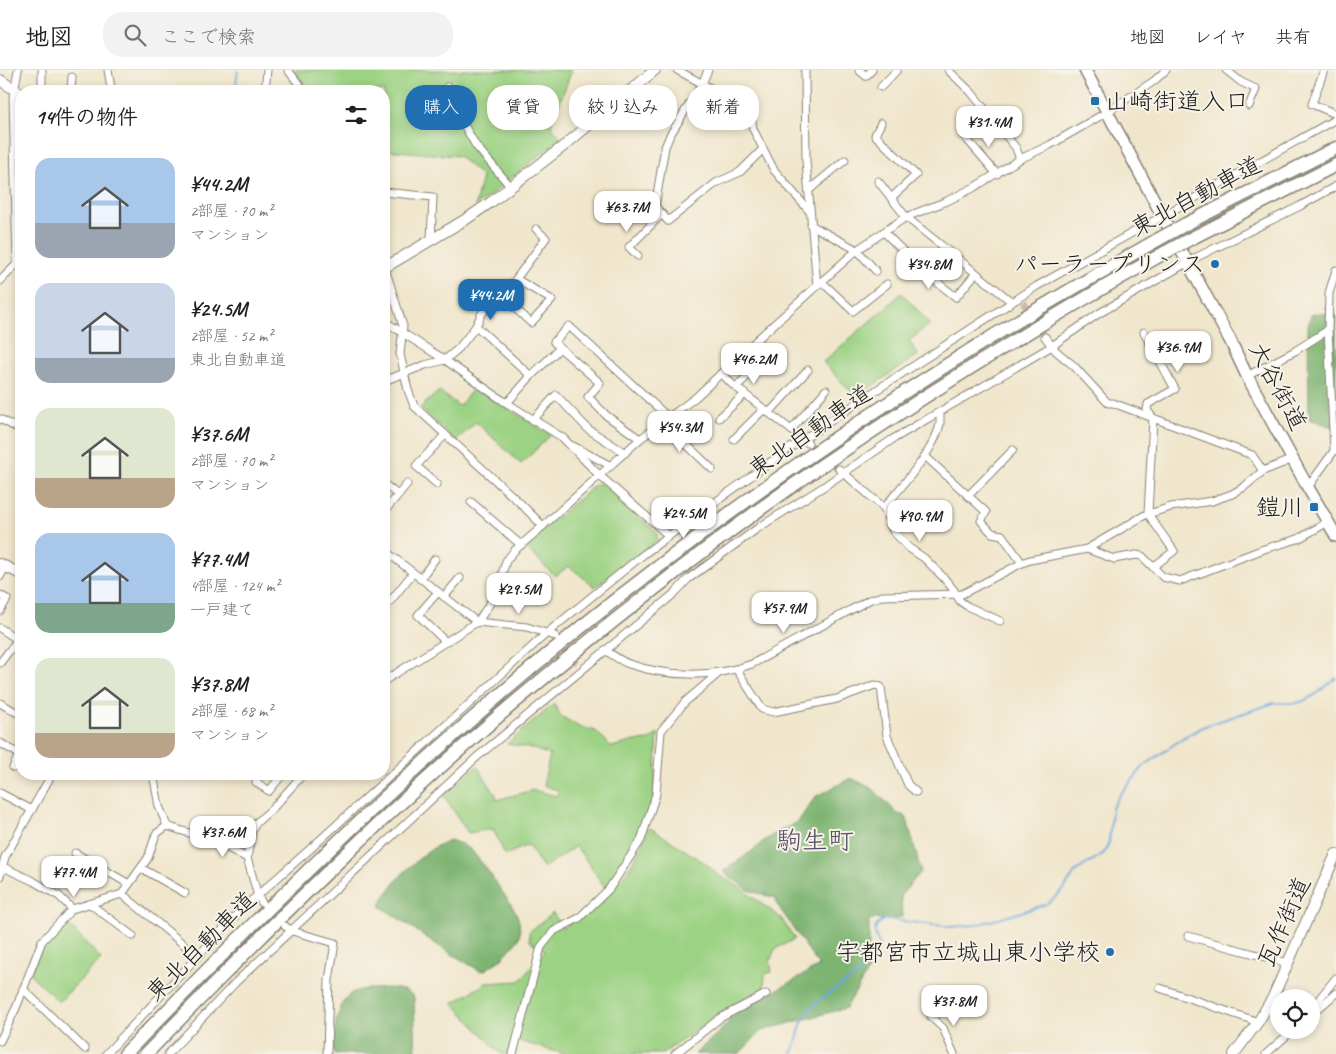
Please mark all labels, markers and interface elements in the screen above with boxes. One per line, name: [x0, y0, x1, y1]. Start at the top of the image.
search box: [103, 12, 453, 57]
icon: search: [121, 21, 149, 49]
text: 地図: [25, 22, 73, 52]
text: ここで検索: [161, 25, 256, 49]
text: 地図: [1130, 26, 1166, 48]
text: レイヤ: [1194, 26, 1247, 48]
text: 共有: [1275, 26, 1311, 48]
chip: 購入: [405, 85, 477, 130]
chip: 賃貸: [487, 85, 559, 130]
chip: 絞り込み: [569, 85, 677, 130]
chip: 新着: [687, 85, 759, 130]
place label: 山崎街道入口: [1105, 86, 1249, 116]
marker: 山崎街道入口: [1089, 95, 1101, 107]
icon: filters: [342, 101, 370, 129]
text: 14件の物件: [35, 104, 138, 130]
pin: ¥31.4M: [948, 106, 1030, 148]
text: ¥31.4M: [967, 112, 1011, 132]
street label: 東北自動車道: [1125, 149, 1267, 243]
text: ¥44.2M: [190, 171, 247, 197]
icon: home: [75, 178, 135, 238]
pin: ¥63.7M: [586, 190, 668, 233]
text: ¥63.7M: [605, 197, 649, 217]
text: 2部屋 · 70 m²: [190, 201, 272, 221]
text: マンション: [190, 225, 269, 245]
pin: ¥34.8M: [888, 248, 970, 290]
place label: パーラープリンス: [1014, 249, 1205, 279]
text: ¥34.8M: [907, 254, 951, 274]
marker: パーラープリンス: [1209, 258, 1221, 270]
pin: ¥44.2M: [450, 278, 532, 321]
text: ¥44.2M: [469, 285, 513, 305]
text: ¥24.5M: [190, 296, 247, 322]
icon: home: [75, 303, 135, 363]
text: 2部屋 · 52 m²: [190, 326, 272, 346]
pin: ¥36.9M: [1137, 330, 1219, 373]
text: ¥36.9M: [1156, 337, 1200, 357]
street label: 大谷街道: [1242, 337, 1314, 435]
pin: ¥46.2M: [713, 342, 795, 385]
text: ¥46.2M: [732, 349, 776, 369]
text: 東北自動車道: [190, 350, 286, 370]
street label: 東北自動車道: [742, 377, 878, 485]
pin: ¥54.3M: [639, 410, 721, 453]
text: ¥54.3M: [658, 417, 702, 437]
text: ¥37.6M: [190, 421, 248, 447]
icon: home: [75, 428, 135, 488]
text: 2部屋 · 70 m²: [190, 451, 272, 471]
text: マンション: [190, 475, 269, 495]
place label: 鎧川: [1256, 492, 1304, 522]
pin: ¥24.5M: [643, 496, 725, 539]
pin: ¥90.9M: [879, 500, 961, 542]
marker: 鎧川: [1308, 501, 1320, 513]
text: ¥24.5M: [662, 503, 706, 523]
text: ¥90.9M: [898, 506, 942, 526]
text: ¥77.4M: [190, 546, 247, 572]
icon: home: [75, 553, 135, 613]
pin: ¥29.5M: [478, 572, 560, 615]
text: 4部屋 · 124 m²: [190, 576, 280, 596]
text: ¥29.5M: [497, 579, 541, 599]
pin: ¥57.9M: [743, 592, 825, 634]
text: ¥57.9M: [762, 598, 806, 618]
text: 一戸建て: [190, 600, 254, 620]
text: ¥37.8M: [190, 671, 247, 697]
icon: home: [75, 678, 135, 738]
text: 2部屋 · 68 m²: [190, 701, 272, 721]
text: マンション: [190, 725, 269, 745]
pin: ¥37.6M: [182, 816, 264, 858]
text: ¥37.6M: [201, 822, 245, 842]
district label: 駒生町: [776, 824, 854, 857]
pin: ¥77.4M: [33, 856, 115, 898]
text: ¥77.4M: [52, 862, 96, 882]
street label: 瓦作街道: [1251, 872, 1317, 972]
street label: 東北自動車道: [139, 884, 263, 1008]
place label: 宇都宮市立城山東小学校: [836, 937, 1100, 967]
marker: 宇都宮市立城山東小学校: [1104, 946, 1116, 958]
pin: ¥37.8M: [913, 984, 995, 1027]
map controls: [1270, 989, 1320, 1039]
button: locate: [1270, 989, 1320, 1039]
text: ¥37.8M: [932, 991, 976, 1011]

